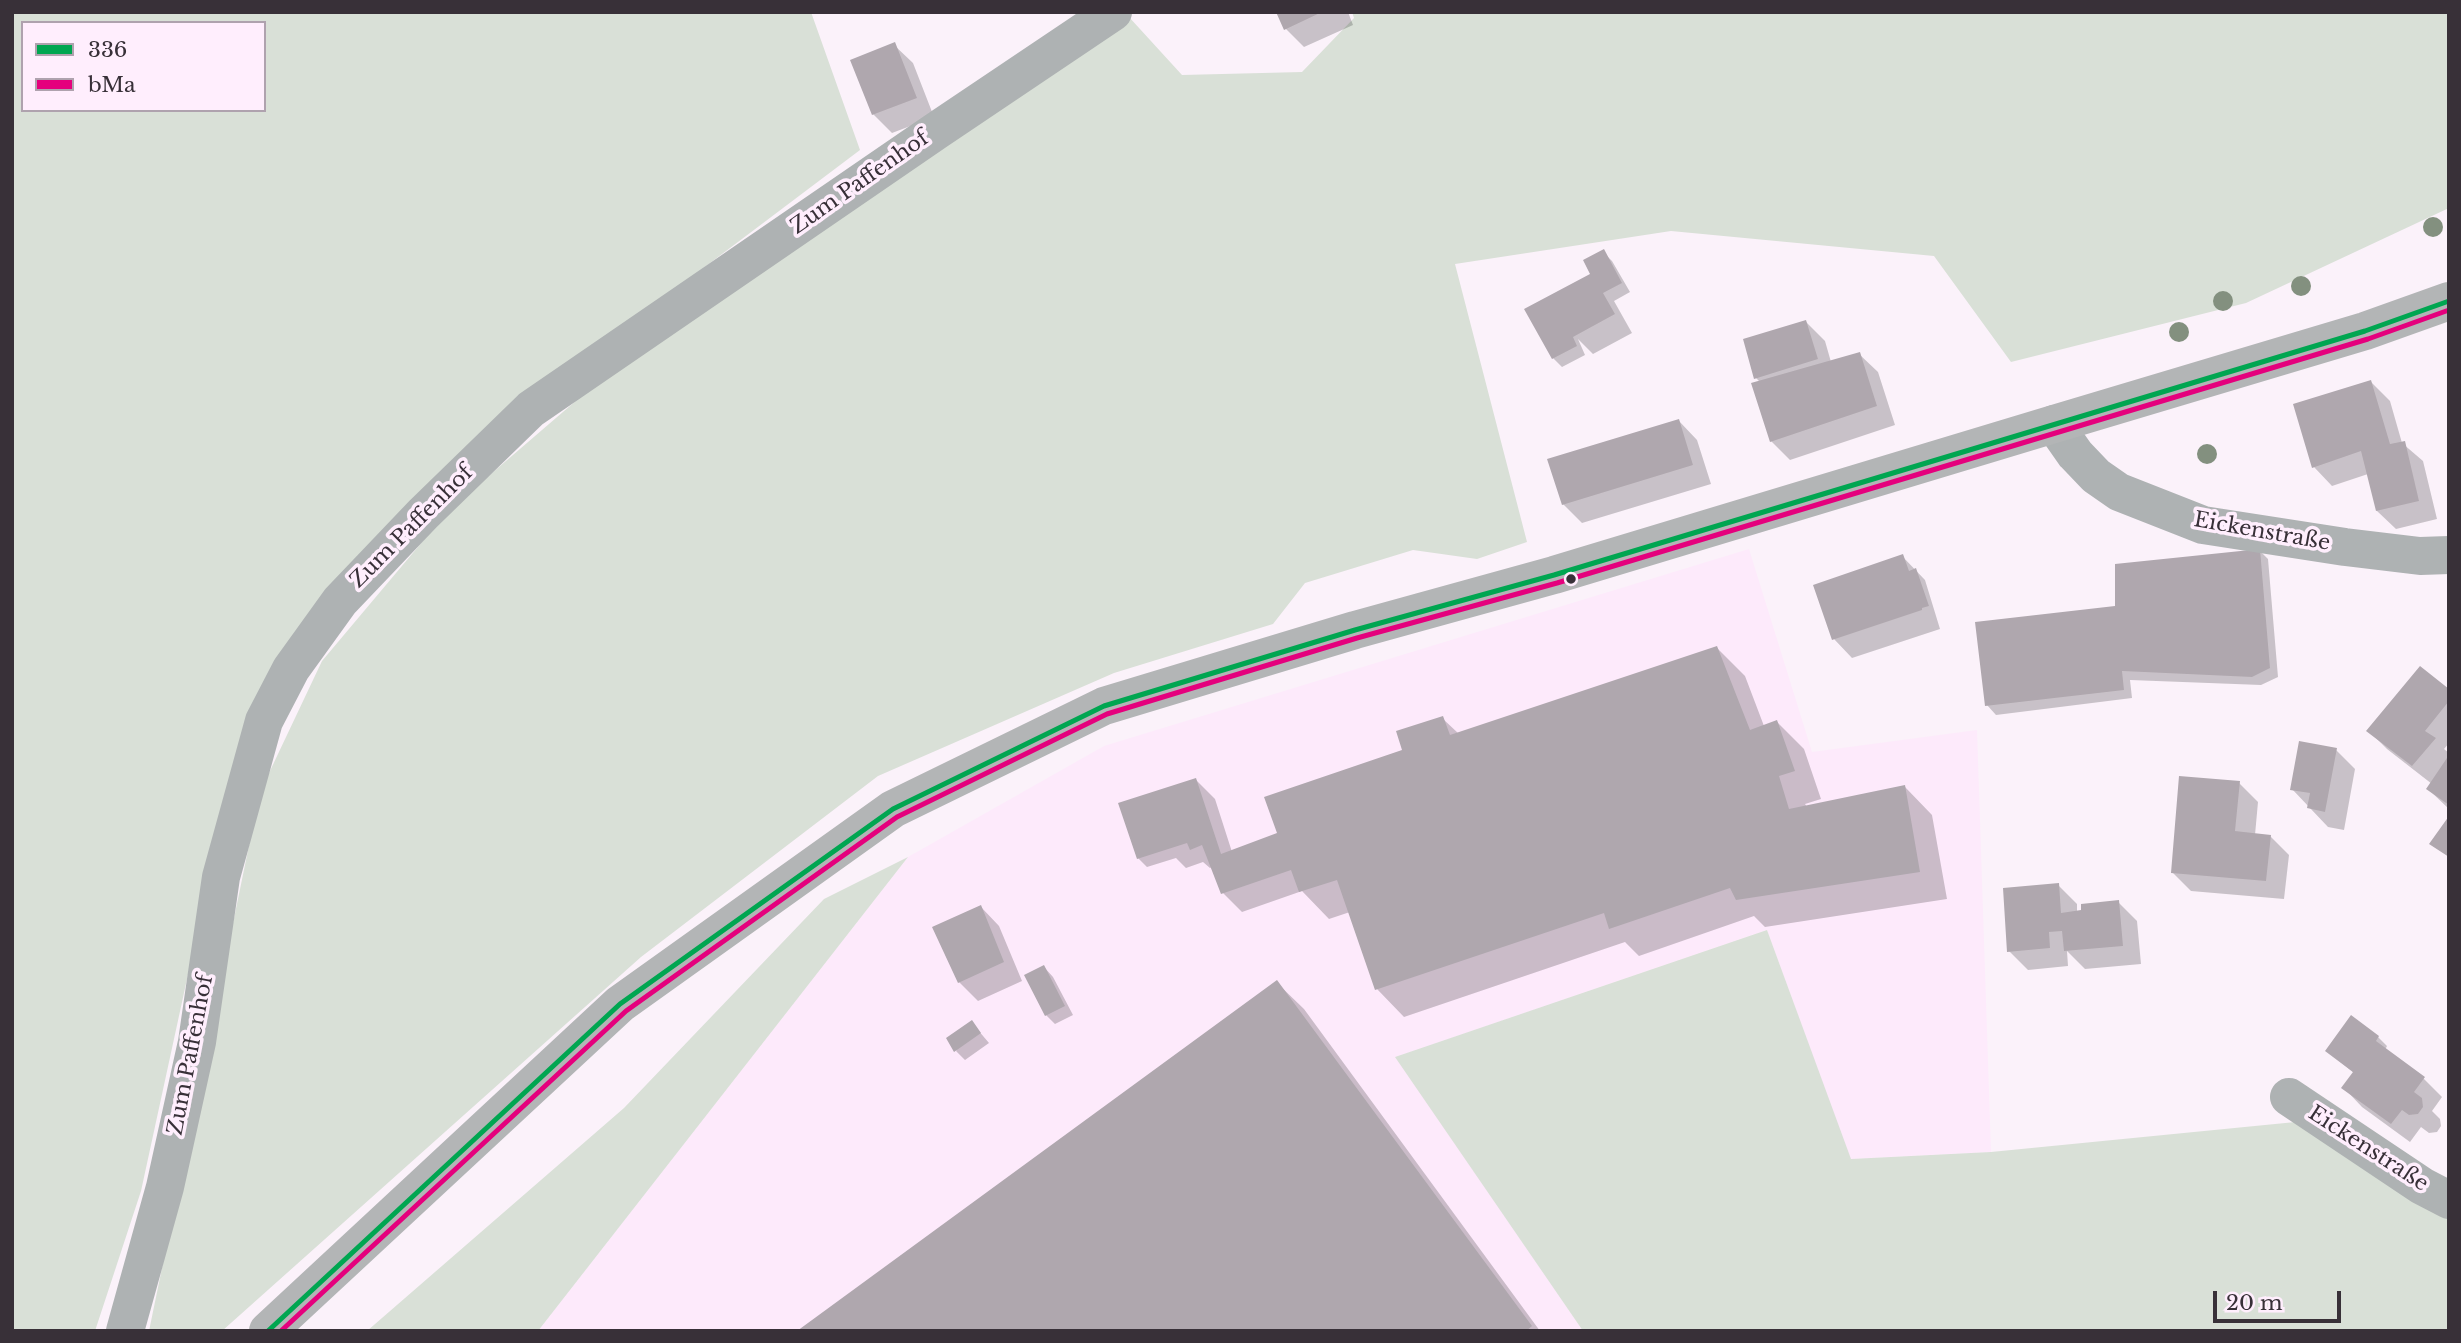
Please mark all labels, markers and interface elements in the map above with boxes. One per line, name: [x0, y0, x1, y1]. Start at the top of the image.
legend: [21, 21, 266, 112]
text: 336: [88, 37, 127, 63]
text: bMa: [88, 72, 136, 98]
street label: Zum Paffenhof: [786, 126, 934, 240]
street label: Zum Paffenhof: [346, 461, 478, 593]
street label: Eickenstraße: [2192, 508, 2332, 556]
unlabelled marker: [1564, 572, 1578, 586]
street label: Zum Paffenhof: [163, 973, 219, 1137]
street label: Eickenstraße: [2303, 1101, 2433, 1197]
scale bar: [2216, 1276, 2344, 1320]
text: 20 m: [2226, 1290, 2283, 1316]

